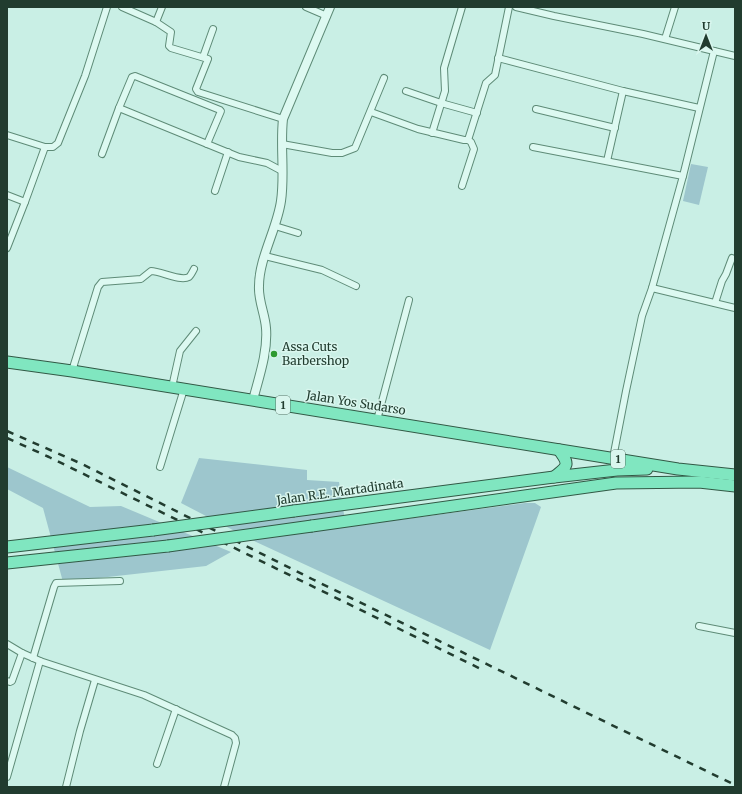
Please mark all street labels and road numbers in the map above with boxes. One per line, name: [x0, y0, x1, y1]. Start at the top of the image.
street label: Jalan Yos Sudarso: [304, 387, 407, 418]
road number: 1: [276, 396, 290, 414]
road number: 1: [611, 450, 625, 468]
street label: Jalan R.E. Martadinata: [275, 475, 405, 508]

